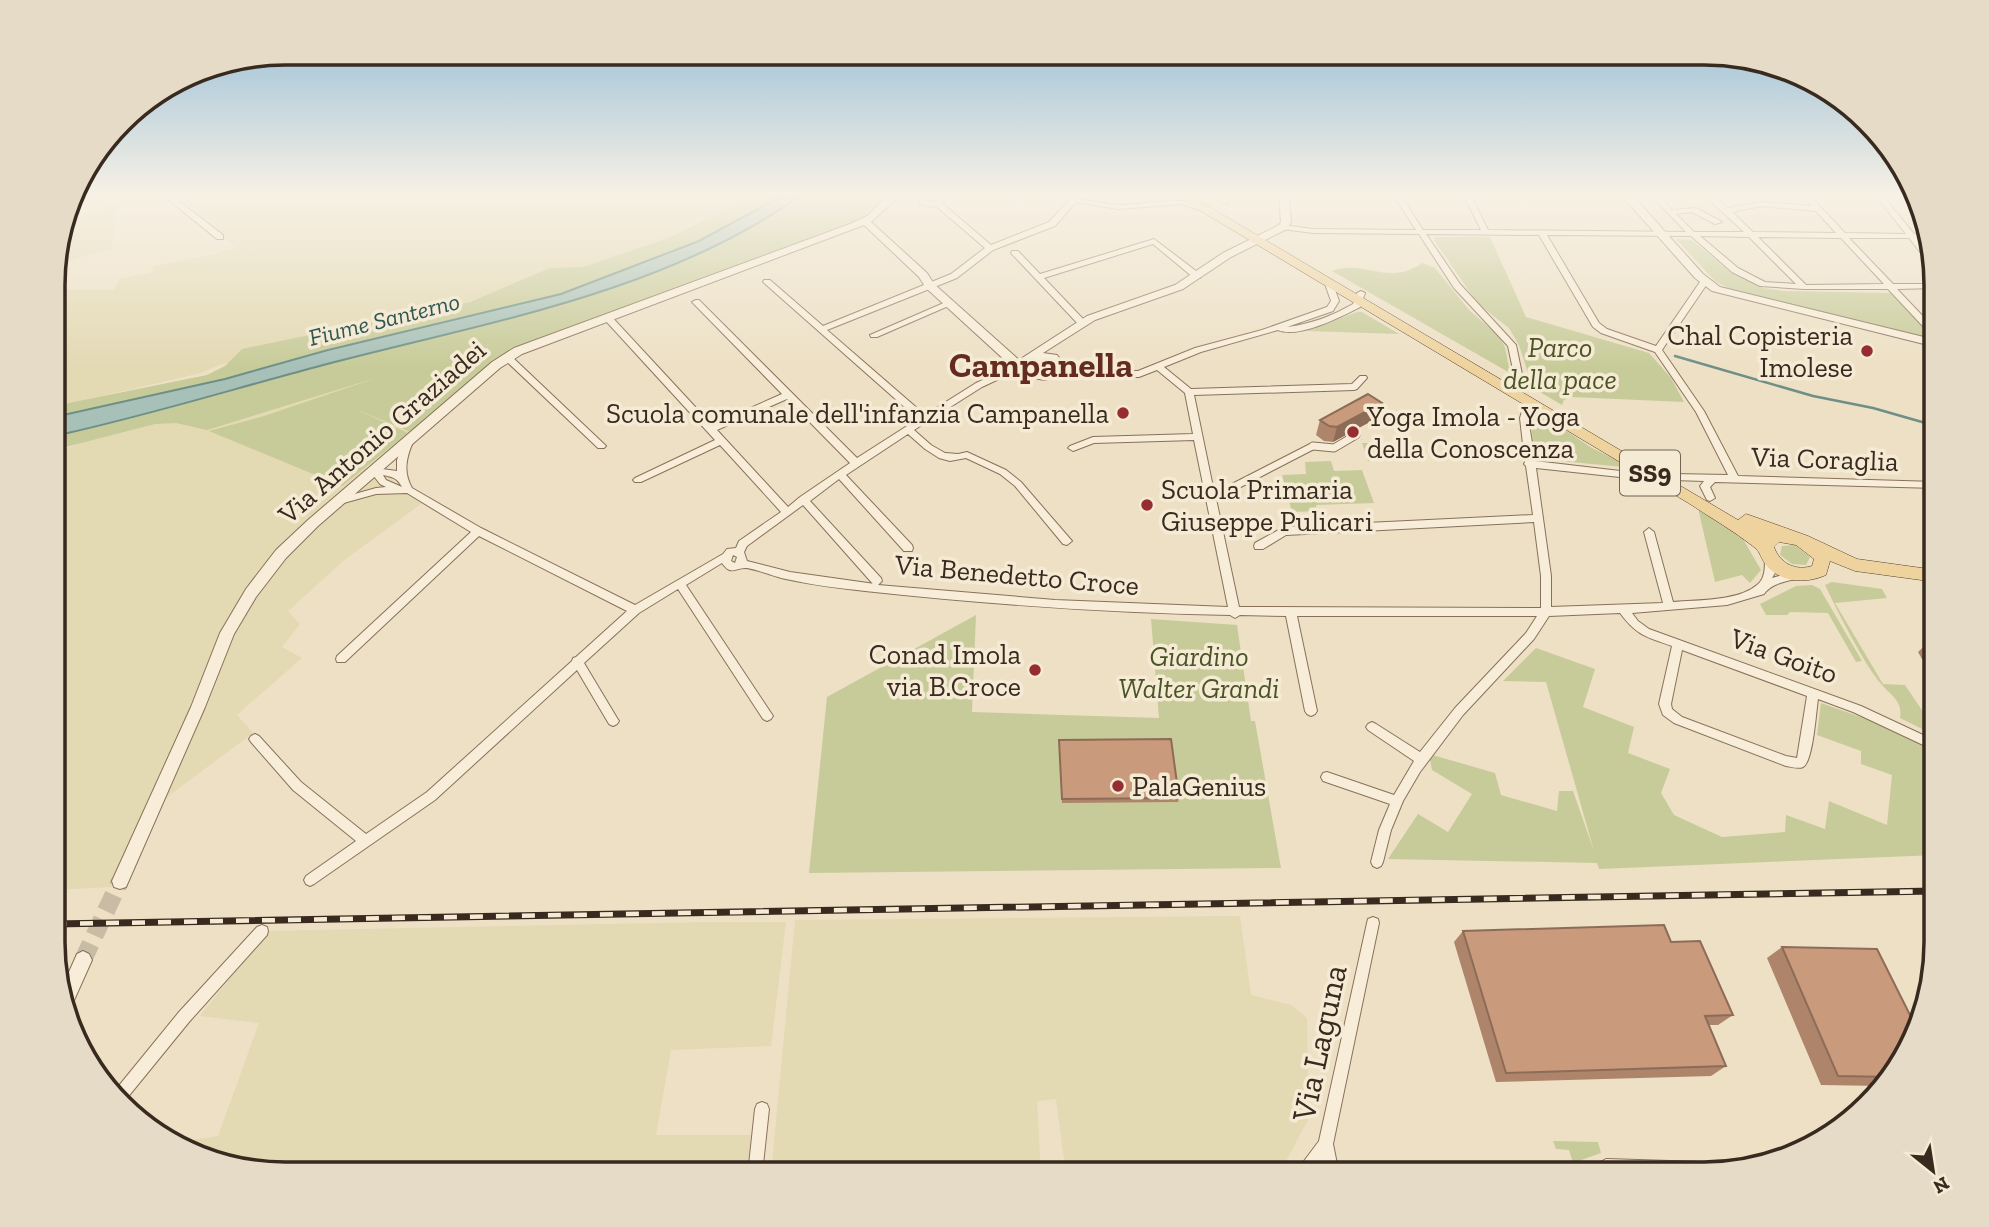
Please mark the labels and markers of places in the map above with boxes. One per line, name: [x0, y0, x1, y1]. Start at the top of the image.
place label: Chal Copisteria Imolese: [1667, 319, 1853, 384]
marker: Chal Copisteria Imolese: [1859, 343, 1875, 359]
place label: Scuola comunale dell'infanzia Campanella: [606, 397, 1109, 430]
place label: Yoga Imola - Yoga della Conoscenza: [1366, 400, 1580, 465]
marker: Scuola comunale dell'infanzia Campanella: [1115, 405, 1131, 421]
marker: Yoga Imola - Yoga della Conoscenza: [1345, 424, 1361, 440]
place label: Scuola Primaria Giuseppe Pulicari: [1161, 473, 1373, 538]
marker: Scuola Primaria Giuseppe Pulicari: [1139, 497, 1155, 513]
place label: Conad Imola via B.Croce: [869, 638, 1021, 703]
marker: Conad Imola via B.Croce: [1027, 662, 1043, 678]
place label: PalaGenius: [1132, 770, 1266, 803]
marker: PalaGenius: [1110, 778, 1126, 794]

